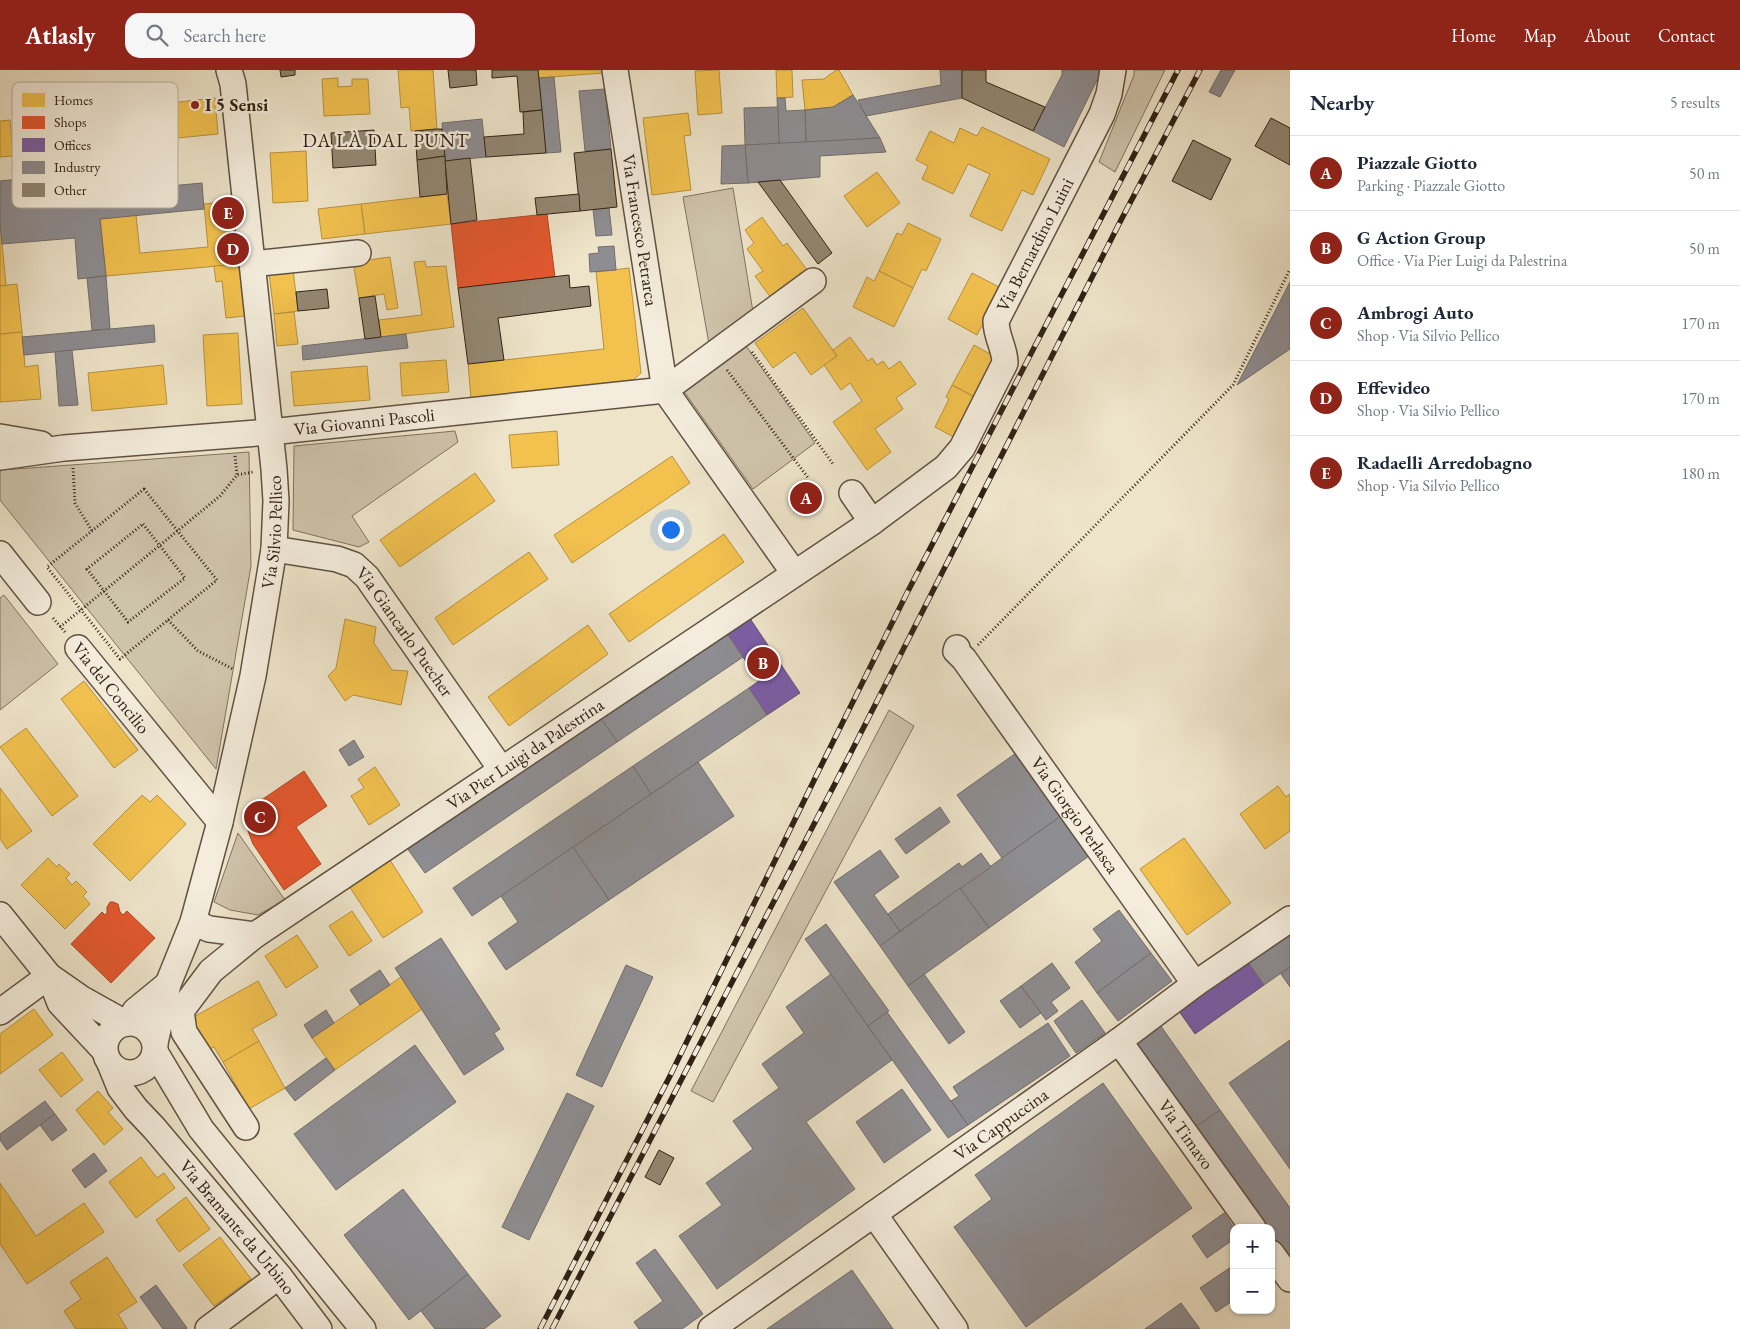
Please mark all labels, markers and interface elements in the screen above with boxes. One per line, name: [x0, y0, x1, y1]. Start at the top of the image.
search box: [125, 13, 475, 58]
text: Atlasly: [25, 20, 95, 51]
icon: search: [143, 21, 171, 49]
text: Search here: [183, 23, 266, 48]
text: Home: [1451, 24, 1496, 47]
text: Map: [1524, 24, 1556, 47]
text: About: [1584, 24, 1630, 47]
text: Contact: [1658, 24, 1715, 47]
legend: [12, 82, 178, 208]
text: Nearby: [1310, 89, 1374, 116]
text: Homes: [54, 91, 94, 109]
text: 5 results: [1670, 92, 1720, 113]
place label: I 5 Sensi: [205, 93, 269, 116]
marker: I 5 Sensi: [189, 99, 201, 111]
text: Shops: [54, 113, 87, 131]
district label: DA LÀ DAL PUNT: [303, 128, 469, 153]
text: Offices: [54, 136, 91, 154]
text: Piazzale Giotto: [1357, 150, 1477, 175]
street label: Via Francesco Petrarca: [617, 152, 664, 308]
text: Industry: [54, 158, 101, 176]
text: A: [1320, 163, 1332, 184]
text: 50 m: [1689, 163, 1720, 184]
street label: Via Bernardino Luini: [991, 173, 1079, 315]
text: Parking · Piazzale Giotto: [1357, 175, 1505, 196]
text: Other: [54, 181, 87, 199]
pin: E: [212, 194, 244, 232]
text: G Action Group: [1357, 225, 1485, 250]
pin: D: [217, 230, 249, 268]
text: B: [1321, 238, 1331, 259]
text: 50 m: [1689, 238, 1720, 259]
text: Office · Via Pier Luigi da Palestrina: [1357, 250, 1567, 271]
text: Ambrogi Auto: [1357, 300, 1473, 325]
text: C: [1320, 313, 1332, 334]
text: 170 m: [1681, 313, 1720, 334]
text: Shop · Via Silvio Pellico: [1357, 325, 1500, 346]
text: Effevideo: [1357, 375, 1430, 400]
text: D: [1320, 388, 1332, 409]
text: 170 m: [1681, 388, 1720, 409]
text: Shop · Via Silvio Pellico: [1357, 400, 1500, 421]
street label: Via Giovanni Pascoli: [293, 403, 436, 440]
text: Radaelli Arredobagno: [1357, 450, 1532, 475]
text: E: [1321, 463, 1331, 484]
text: 180 m: [1681, 463, 1720, 484]
street label: Via Silvio Pellico: [256, 475, 287, 591]
text: Shop · Via Silvio Pellico: [1357, 475, 1500, 496]
pin: A: [790, 479, 822, 517]
your location: [658, 517, 684, 543]
street label: Via Giancarlo Puecher: [352, 561, 459, 701]
street label: Via del Concilio: [67, 637, 155, 738]
pin: B: [747, 644, 779, 682]
street label: Via Pier Luigi da Palestrina: [442, 692, 609, 815]
street label: Via Giorgio Perlasca: [1026, 752, 1125, 878]
pin: C: [244, 798, 276, 836]
street label: Via Cappuccina: [949, 1082, 1053, 1165]
street label: Via Timavo: [1154, 1095, 1219, 1174]
street label: Via Bramante da Urbino: [175, 1155, 301, 1299]
map controls: [1230, 1224, 1275, 1314]
button: +: [1230, 1224, 1275, 1269]
button: −: [1230, 1269, 1275, 1314]

